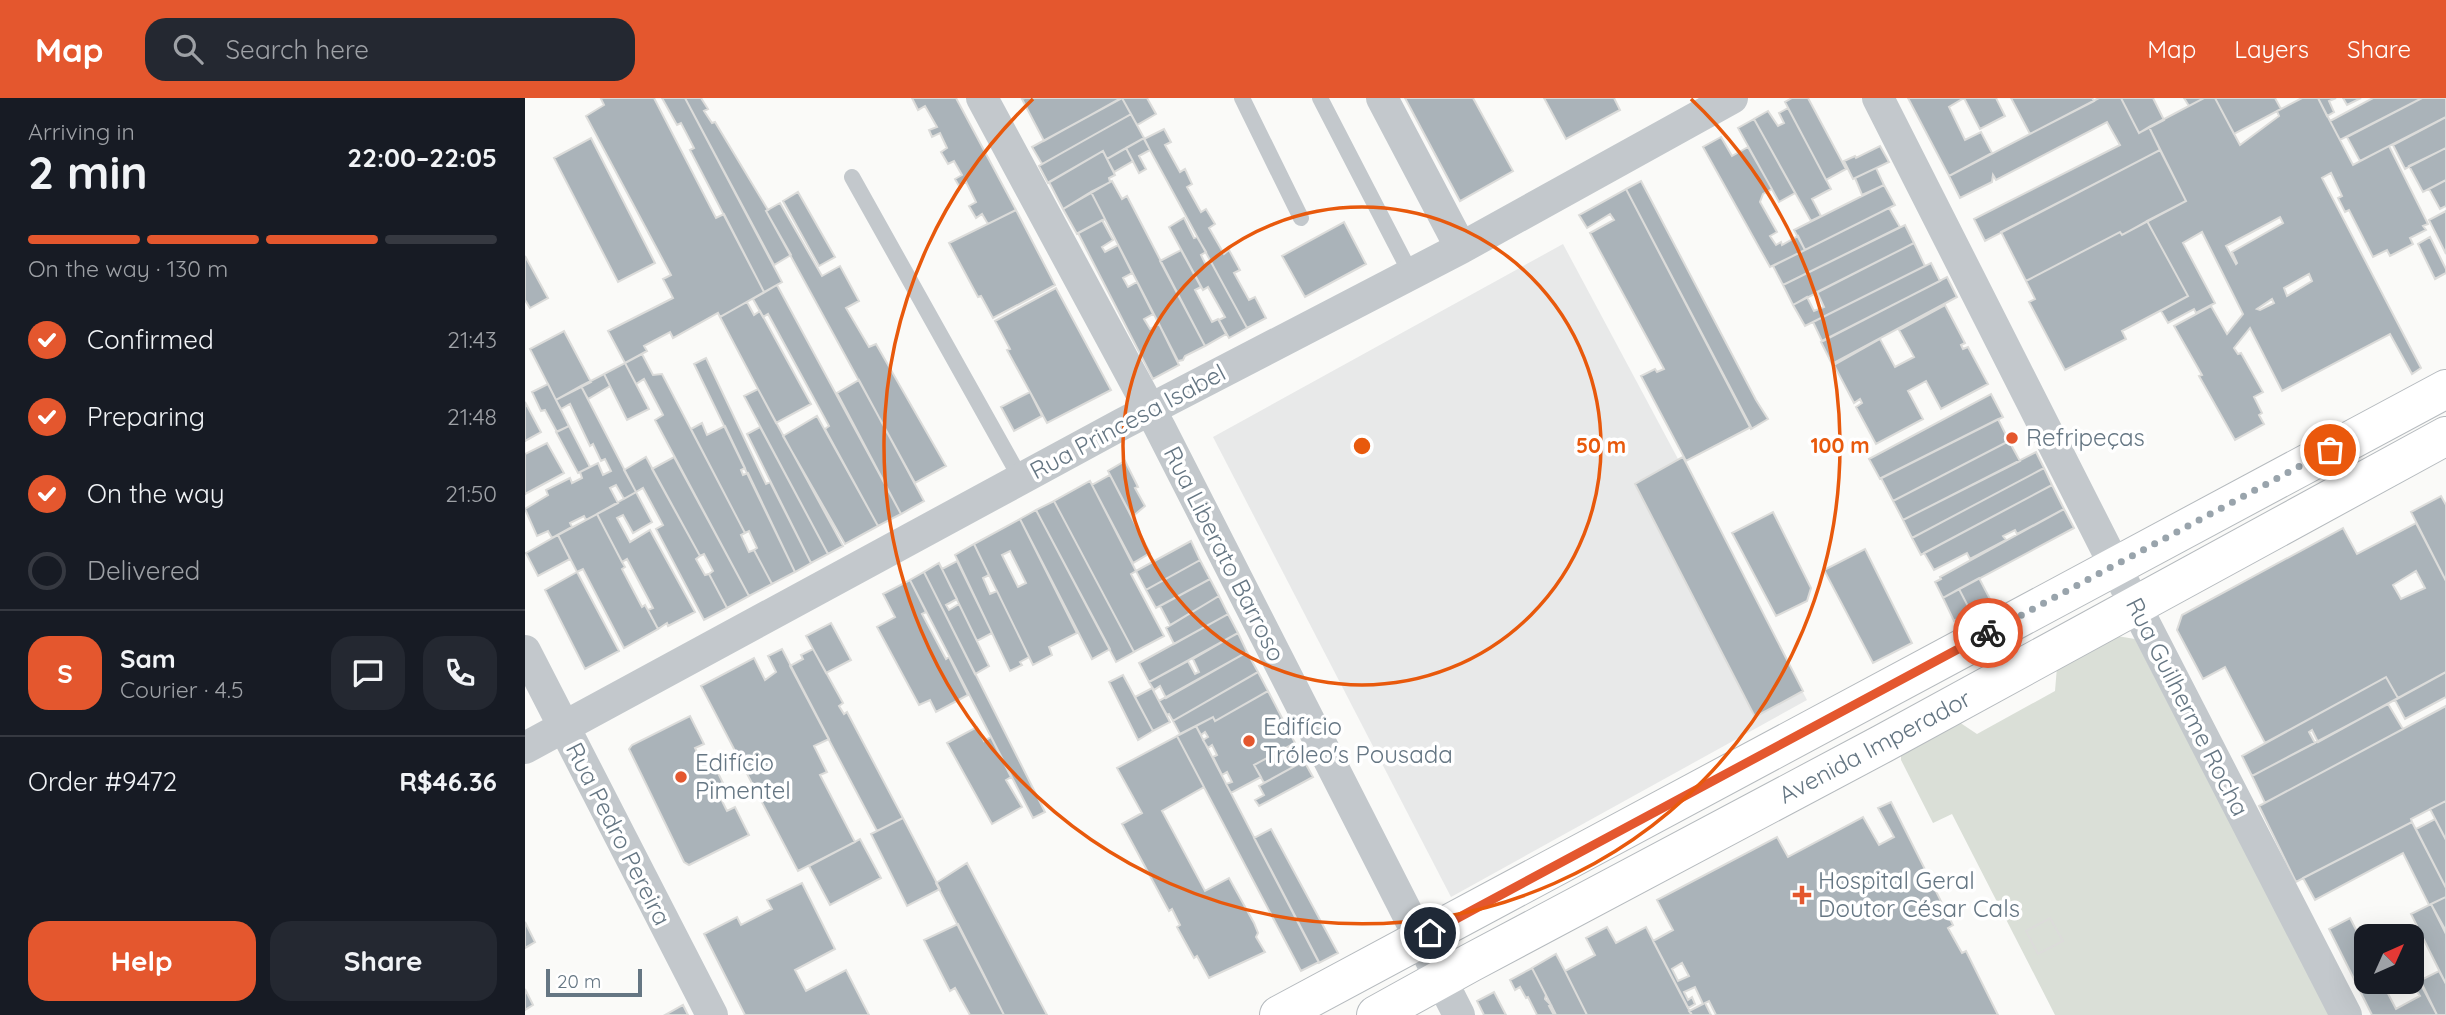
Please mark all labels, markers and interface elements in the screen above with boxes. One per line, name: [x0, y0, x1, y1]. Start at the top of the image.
search box: [145, 18, 635, 81]
text: Map: [35, 29, 103, 70]
icon: search: [169, 30, 207, 68]
text: Search here: [225, 33, 369, 66]
text: Map: [2147, 34, 2196, 64]
text: Layers: [2234, 34, 2309, 64]
text: Share: [2347, 34, 2411, 64]
text: Arriving in: [28, 117, 135, 146]
text: 22:00–22:05: [347, 141, 497, 174]
text: 2 min: [28, 143, 148, 201]
text: On the way · 130 m: [28, 254, 228, 283]
icon: check: [28, 321, 66, 359]
text: Confirmed: [87, 323, 214, 356]
text: 21:43: [447, 325, 497, 354]
street label: Rua Princesa Isabel: [1025, 357, 1231, 485]
icon: check: [28, 398, 66, 436]
text: Preparing: [87, 400, 205, 433]
text: 21:48: [447, 402, 497, 431]
pin: [2300, 420, 2360, 480]
place label: Refripeças: [2026, 422, 2145, 452]
marker: Refripeças: [2004, 430, 2020, 446]
icon: bag: [2311, 431, 2349, 469]
text: 50 m: [1576, 432, 1626, 458]
text: 100 m: [1810, 432, 1870, 458]
centre of rings: [1350, 434, 1374, 458]
street label: Rua Liberato Barroso: [1158, 441, 1292, 666]
icon: check: [28, 475, 66, 513]
text: On the way: [87, 477, 225, 510]
text: 21:50: [445, 479, 497, 508]
text: Delivered: [87, 554, 200, 587]
street label: Rua Guilherme Rocha: [2120, 592, 2256, 821]
courier: [1953, 598, 2023, 668]
icon: bike: [1969, 614, 2007, 652]
button: chat: [331, 636, 405, 710]
button: phone: [423, 636, 497, 710]
text: Sam: [120, 642, 176, 675]
text: S: [57, 657, 73, 690]
text: Courier · 4.5: [120, 675, 244, 704]
street label: Avenida Imperador: [1773, 683, 1976, 809]
place label: Edifício Tróleo's Pousada: [1263, 711, 1453, 769]
marker: Edifício Tróleo's Pousada: [1241, 733, 1257, 749]
street label: Rua Pedro Pereira: [560, 737, 678, 930]
place label: Edifício Pimentel: [695, 747, 791, 805]
text: Order #9472: [28, 765, 177, 798]
text: R$46.36: [399, 765, 497, 798]
marker: Edifício Pimentel: [673, 769, 689, 785]
place label: Hospital Geral Doutor César Cals: [1818, 865, 2020, 923]
marker: Hospital Geral Doutor César Cals: [1792, 885, 1812, 905]
pin: [1400, 903, 1460, 963]
icon: home: [1411, 914, 1449, 952]
button: Help: [28, 921, 256, 1001]
button: Share: [270, 921, 497, 1001]
north arrow: [2354, 924, 2424, 994]
map controls: [2354, 924, 2424, 994]
scale bar: [546, 966, 642, 998]
text: 20 m: [557, 969, 601, 993]

